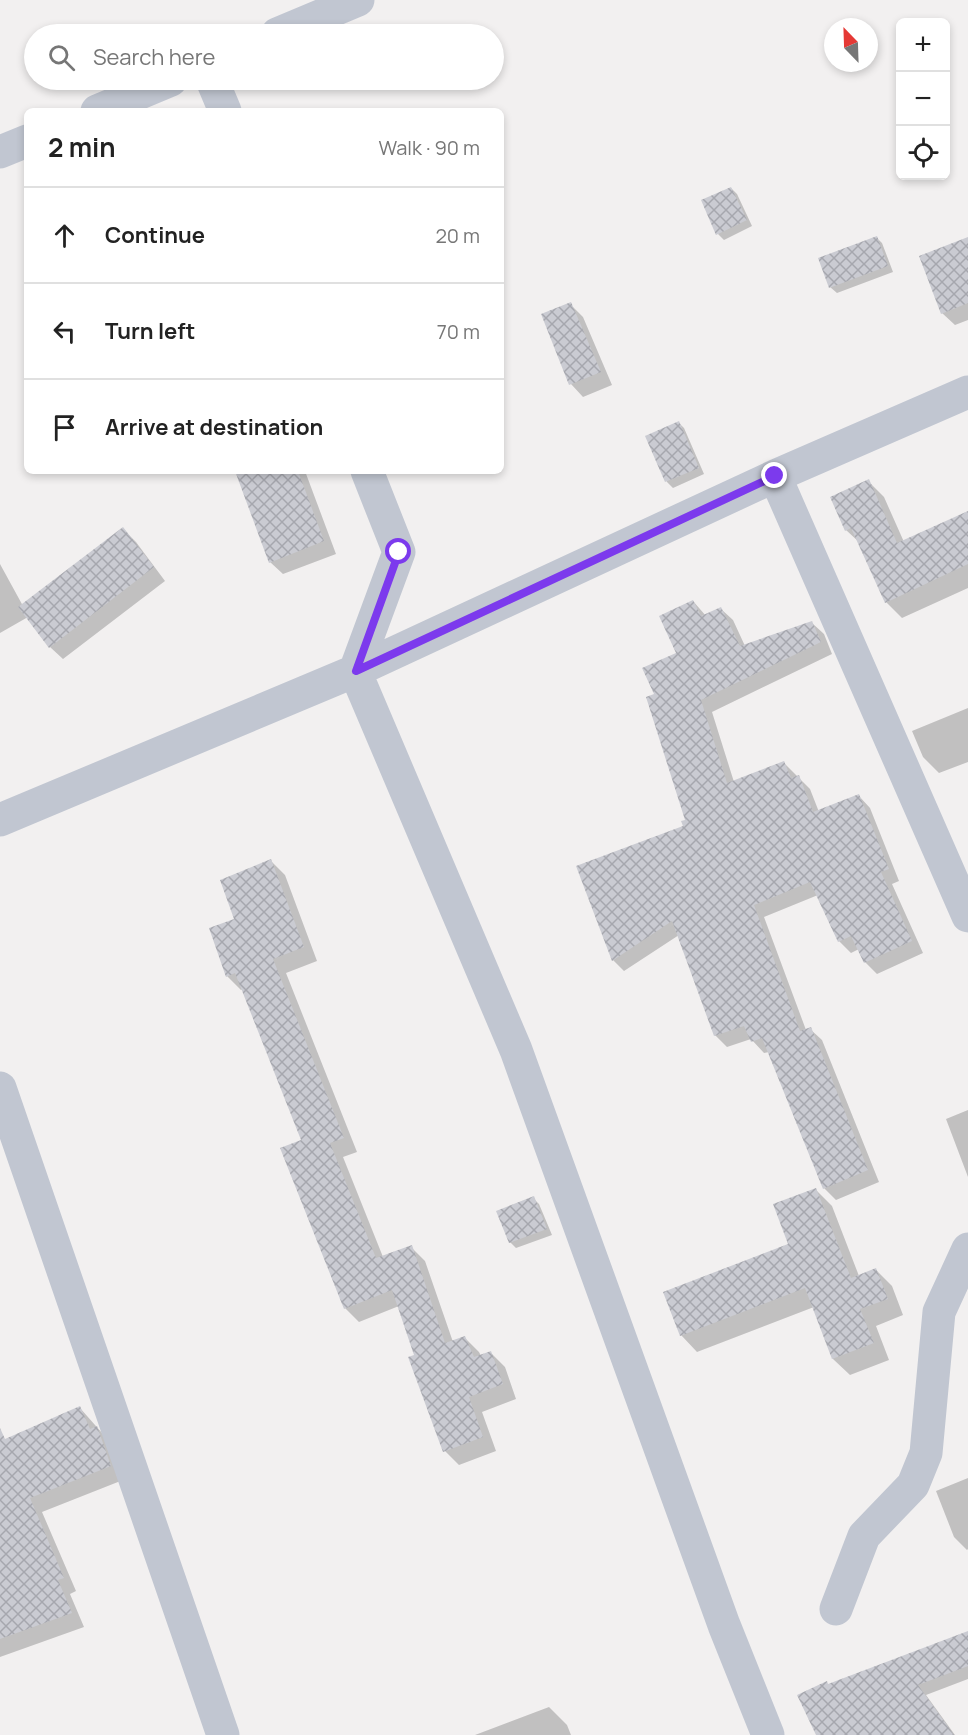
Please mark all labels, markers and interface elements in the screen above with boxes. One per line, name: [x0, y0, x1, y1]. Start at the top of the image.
north arrow: [824, 18, 878, 72]
map controls: [896, 18, 950, 180]
button: +: [896, 18, 950, 72]
search box: [24, 24, 504, 90]
icon: search: [45, 41, 78, 74]
text: Search here: [93, 42, 215, 72]
button: −: [896, 72, 950, 126]
button: locate: [896, 126, 950, 180]
text: 2 min: [48, 129, 116, 165]
text: Walk · 90 m: [378, 134, 480, 161]
icon: ahead: [48, 219, 81, 252]
text: Continue: [105, 220, 205, 250]
text: 20 m: [435, 222, 480, 249]
icon: left: [48, 315, 81, 348]
text: Turn left: [105, 316, 195, 346]
text: 70 m: [437, 318, 480, 345]
icon: arrive: [48, 411, 81, 444]
text: Arrive at destination: [105, 412, 323, 442]
route end: [761, 462, 787, 488]
route start: [385, 538, 411, 564]

